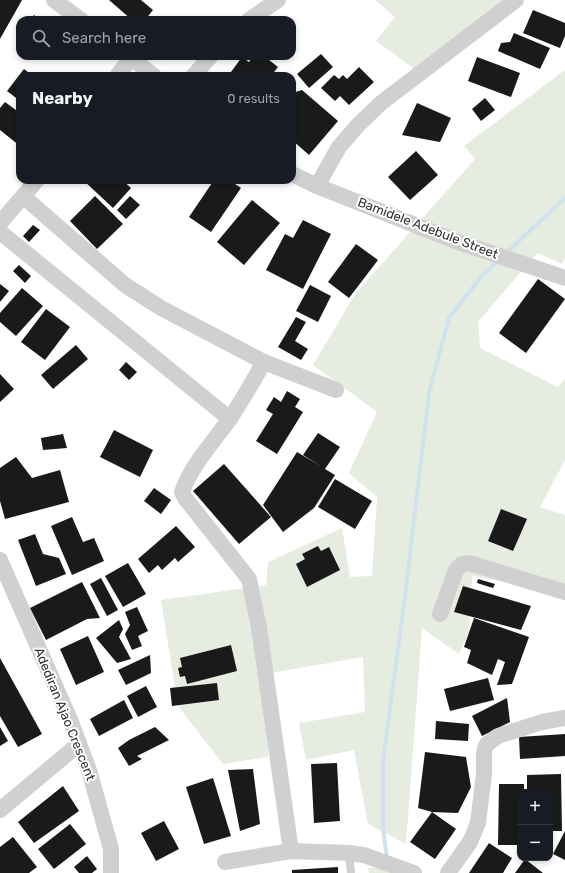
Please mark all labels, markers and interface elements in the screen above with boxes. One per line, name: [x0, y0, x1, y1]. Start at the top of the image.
search box: [16, 16, 296, 60]
icon: search: [30, 27, 52, 49]
text: Search here: [62, 29, 146, 47]
text: Nearby: [32, 88, 93, 108]
text: 0 results: [227, 91, 280, 106]
street label: Bamidele Adebule Street: [356, 194, 500, 262]
street label: Adediran Ajao Crescent: [31, 645, 99, 783]
map controls: [517, 789, 553, 861]
button: +: [517, 789, 553, 825]
button: −: [517, 825, 553, 861]

